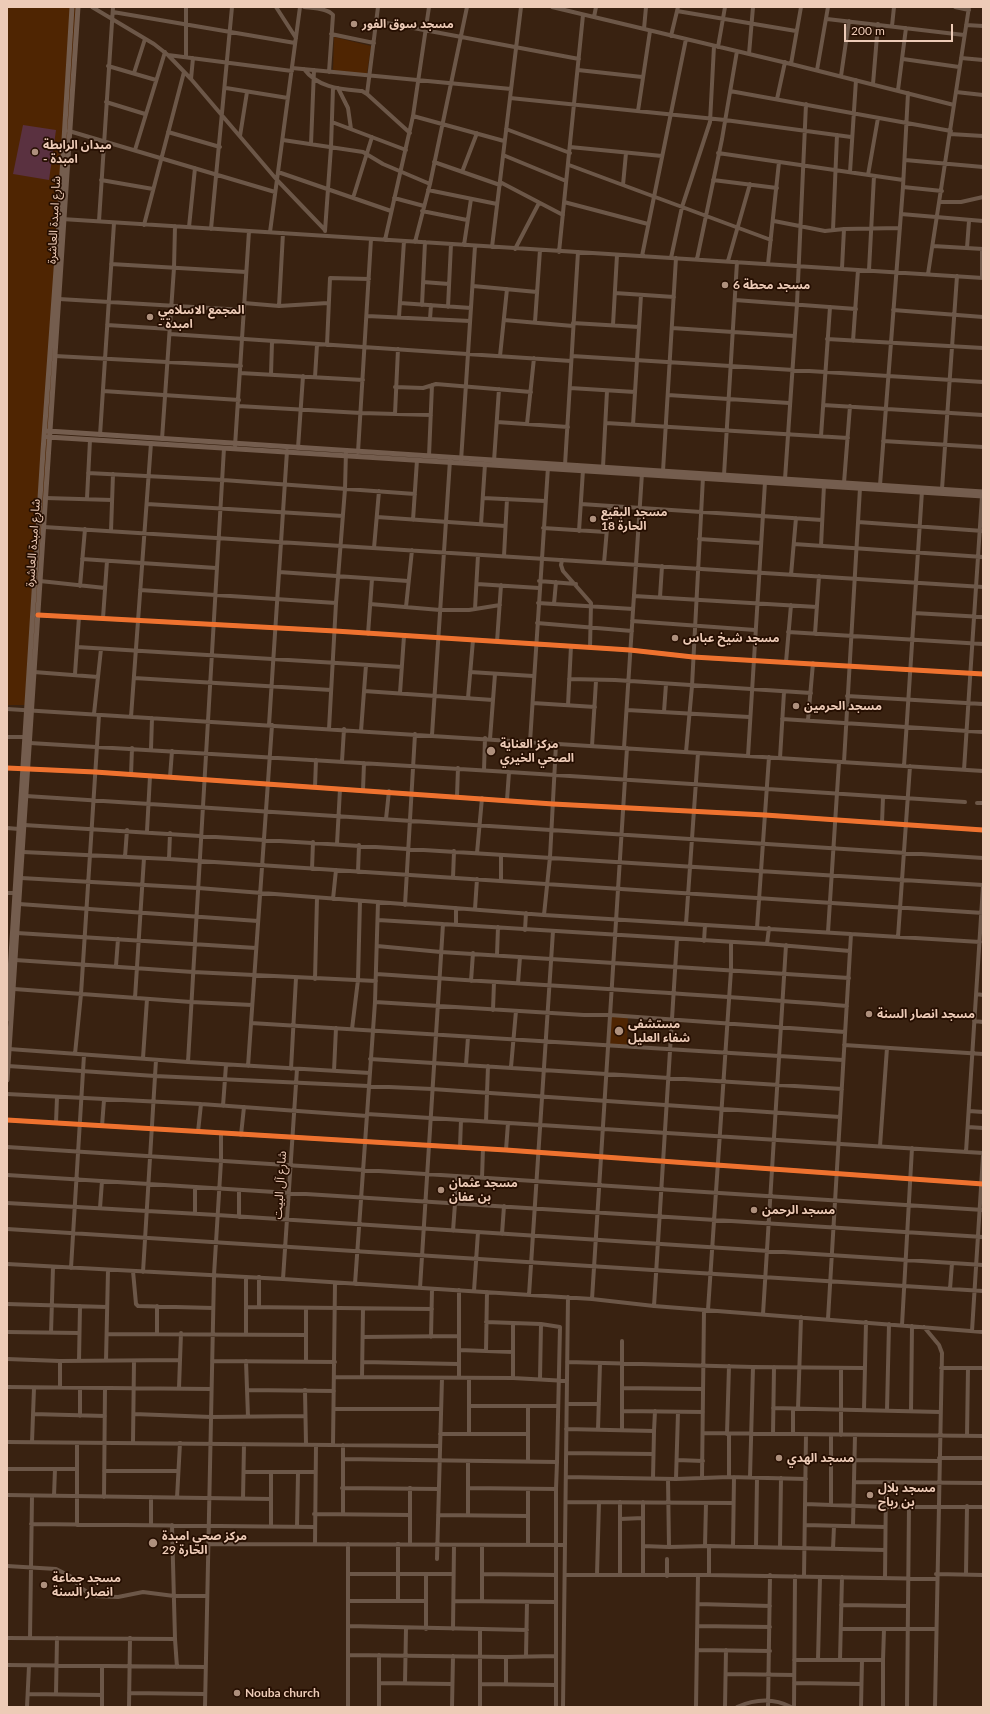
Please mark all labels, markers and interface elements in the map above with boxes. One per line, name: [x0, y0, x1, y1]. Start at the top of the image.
scale bar: [846, 16, 955, 42]
place label: مسجد سوق الفور: [362, 17, 454, 31]
marker: مسجد سوق الفور: [349, 19, 359, 29]
text: 200 m: [851, 23, 885, 38]
place label: ميدان الرابطة - امبدة: [43, 138, 112, 166]
marker: ميدان الرابطة - امبدة: [30, 147, 40, 157]
street label: شارع امبدة العاشرة: [44, 176, 64, 264]
place label: مسجد محطة 6: [733, 278, 810, 292]
marker: مسجد محطة 6: [720, 280, 730, 290]
place label: المجمع الاسلامي - امبدة: [158, 303, 244, 331]
marker: المجمع الاسلامي - امبدة: [145, 312, 155, 322]
street label: شارع امبدة العاشرة: [23, 498, 43, 588]
place label: مسجد البقيع الحارة 18: [601, 505, 667, 533]
marker: مسجد البقيع الحارة 18: [588, 514, 598, 524]
place label: مسجد شيخ عباس: [683, 631, 779, 645]
marker: مسجد شيخ عباس: [670, 633, 680, 643]
place label: مسجد الحرمين: [804, 699, 882, 713]
marker: مسجد الحرمين: [791, 701, 801, 711]
place label: مركز العناية الصحي الخيري: [500, 737, 574, 765]
marker: مركز العناية الصحي الخيري: [485, 745, 497, 757]
place label: مسجد انصار السنة: [877, 1007, 975, 1021]
marker: مسجد انصار السنة: [864, 1009, 874, 1019]
place label: مستشفى شفاء العليل: [628, 1017, 690, 1045]
marker: مستشفى شفاء العليل: [613, 1025, 625, 1037]
street label: شارع آل البيت: [270, 1150, 290, 1220]
place label: مسجد عثمان بن عفان: [449, 1176, 518, 1204]
marker: مسجد عثمان بن عفان: [436, 1185, 446, 1195]
place label: مسجد الرحمن: [762, 1203, 835, 1217]
marker: مسجد الرحمن: [749, 1205, 759, 1215]
place label: مسجد الهدي: [787, 1451, 854, 1465]
marker: مسجد الهدي: [774, 1453, 784, 1463]
place label: مسجد بلال بن رباح: [878, 1481, 936, 1509]
marker: مسجد بلال بن رباح: [865, 1490, 875, 1500]
place label: مركز صحي امبدة الحارة 29: [162, 1529, 247, 1557]
marker: مركز صحي امبدة الحارة 29: [147, 1537, 159, 1549]
place label: مسجد جماعة انصار السنة: [52, 1571, 121, 1599]
marker: مسجد جماعة انصار السنة: [39, 1580, 49, 1590]
place label: Nouba church: [245, 1686, 320, 1700]
marker: Nouba church: [232, 1688, 242, 1698]

